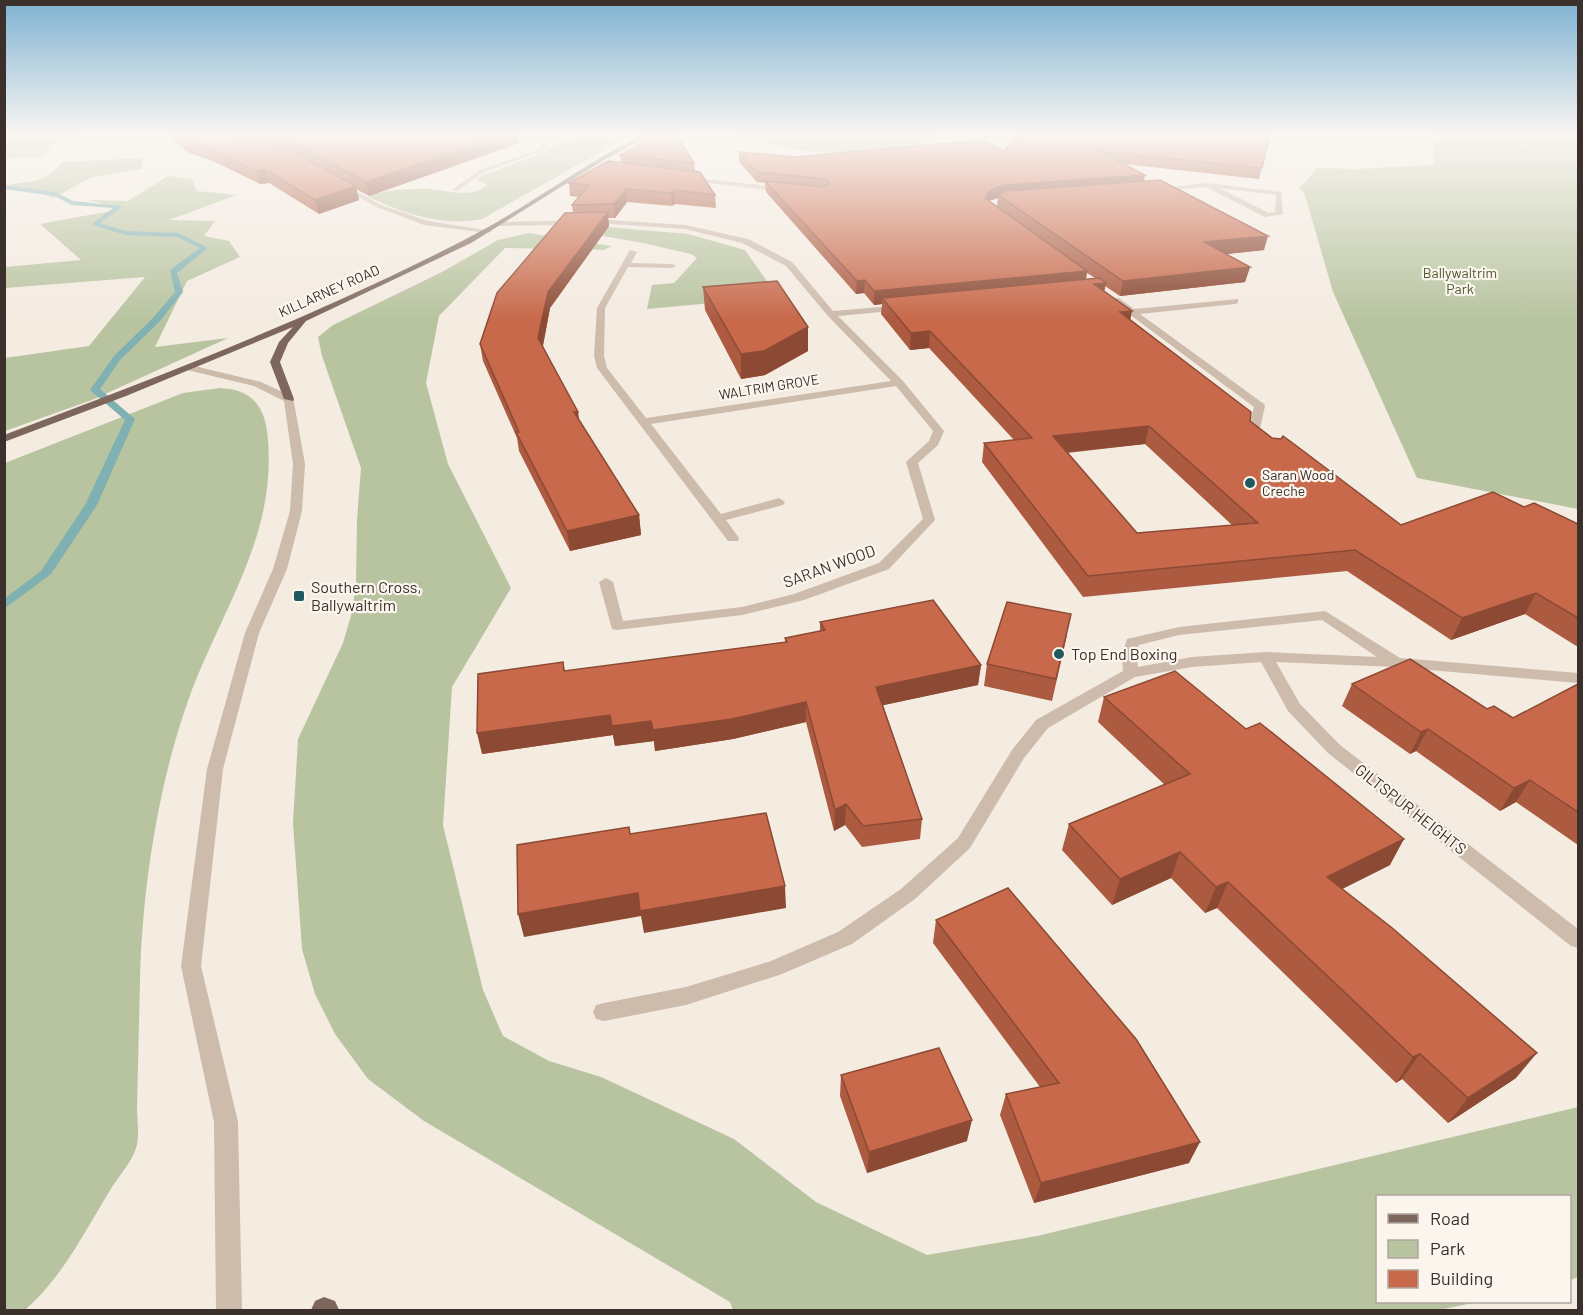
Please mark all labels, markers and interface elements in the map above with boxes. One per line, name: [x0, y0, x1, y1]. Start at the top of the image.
street label: KILLARNEY ROAD: [276, 261, 382, 320]
park label: Ballywaltrim Park: [1423, 264, 1497, 297]
street label: WALTRIM GROVE: [718, 370, 820, 403]
place label: Saran Wood Creche: [1262, 466, 1334, 499]
marker: Saran Wood Creche: [1243, 476, 1257, 490]
street label: SARAN WOOD: [780, 540, 877, 591]
place label: Southern Cross, Ballywaltrim: [311, 577, 422, 614]
marker: Southern Cross, Ballywaltrim: [292, 589, 306, 603]
place label: Top End Boxing: [1071, 644, 1177, 663]
marker: Top End Boxing: [1052, 647, 1066, 661]
street label: GILTSPUR HEIGHTS: [1352, 759, 1471, 858]
legend: [1376, 1195, 1571, 1303]
text: Road: [1430, 1207, 1470, 1229]
text: Park: [1430, 1237, 1465, 1259]
text: Building: [1430, 1267, 1493, 1289]

